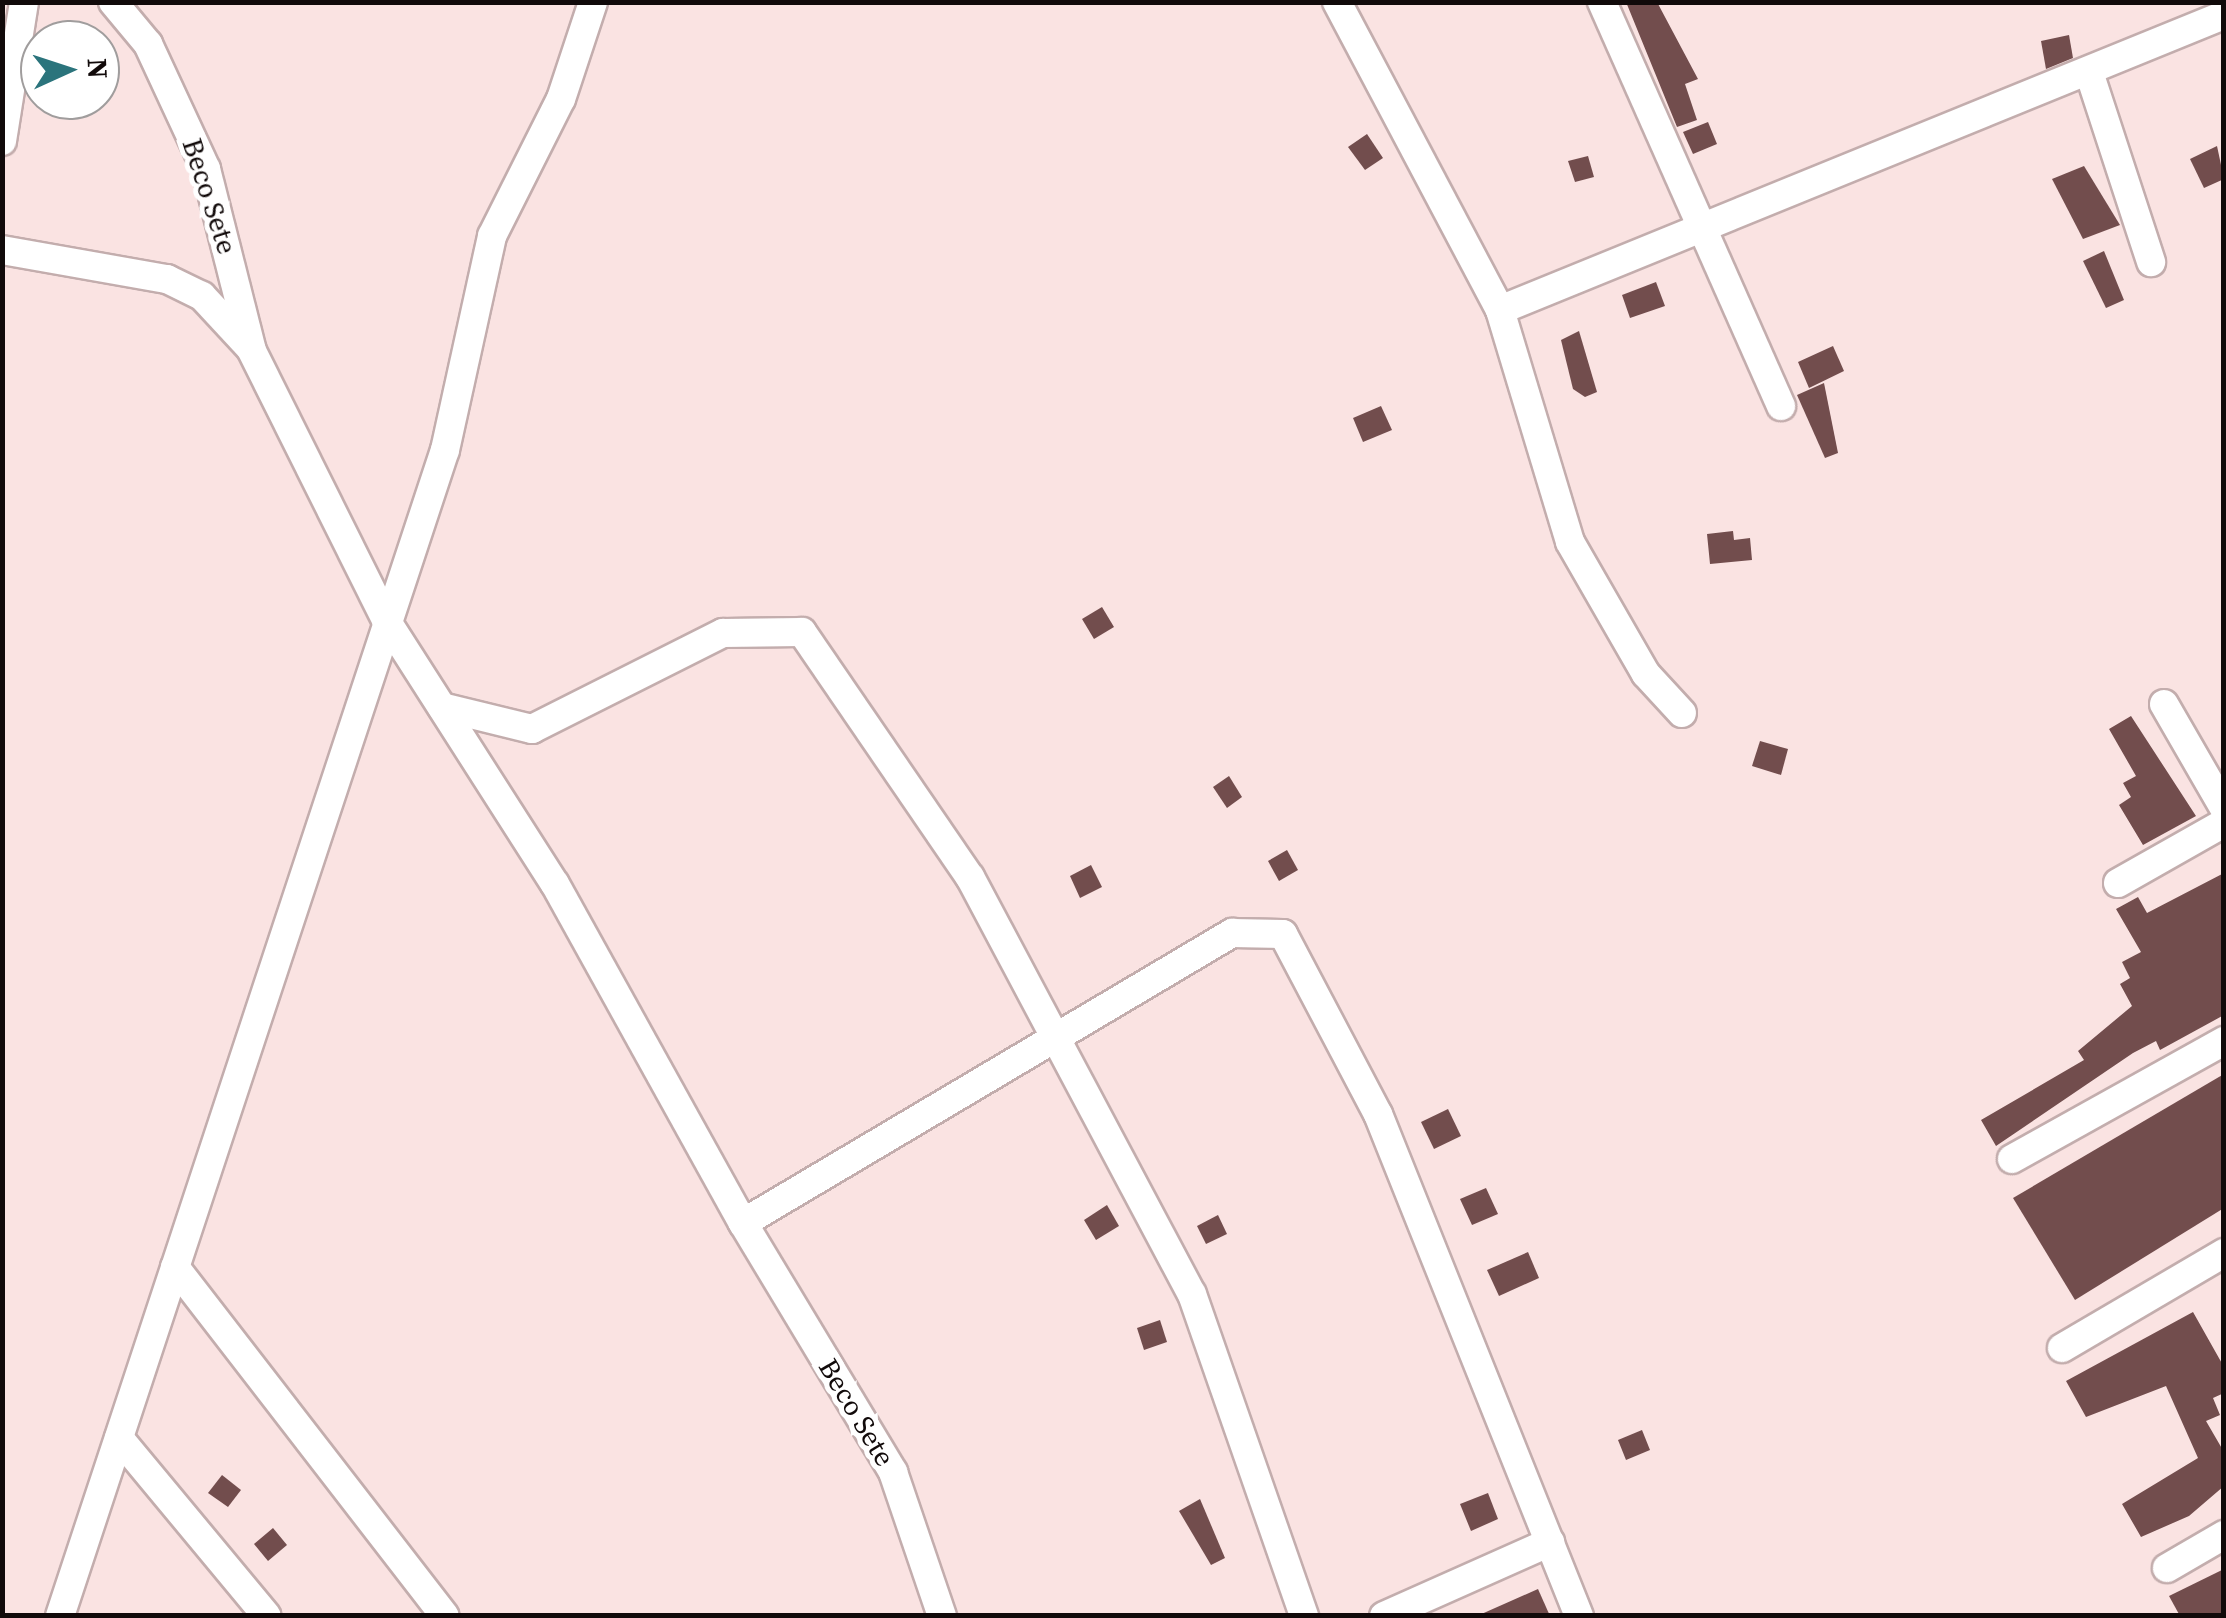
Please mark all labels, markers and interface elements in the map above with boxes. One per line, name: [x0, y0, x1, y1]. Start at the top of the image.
north arrow: [20, 20, 120, 120]
text: N: [78, 57, 117, 80]
street label: Beco Sete: [176, 134, 244, 258]
street label: Beco Sete: [812, 1352, 902, 1472]

